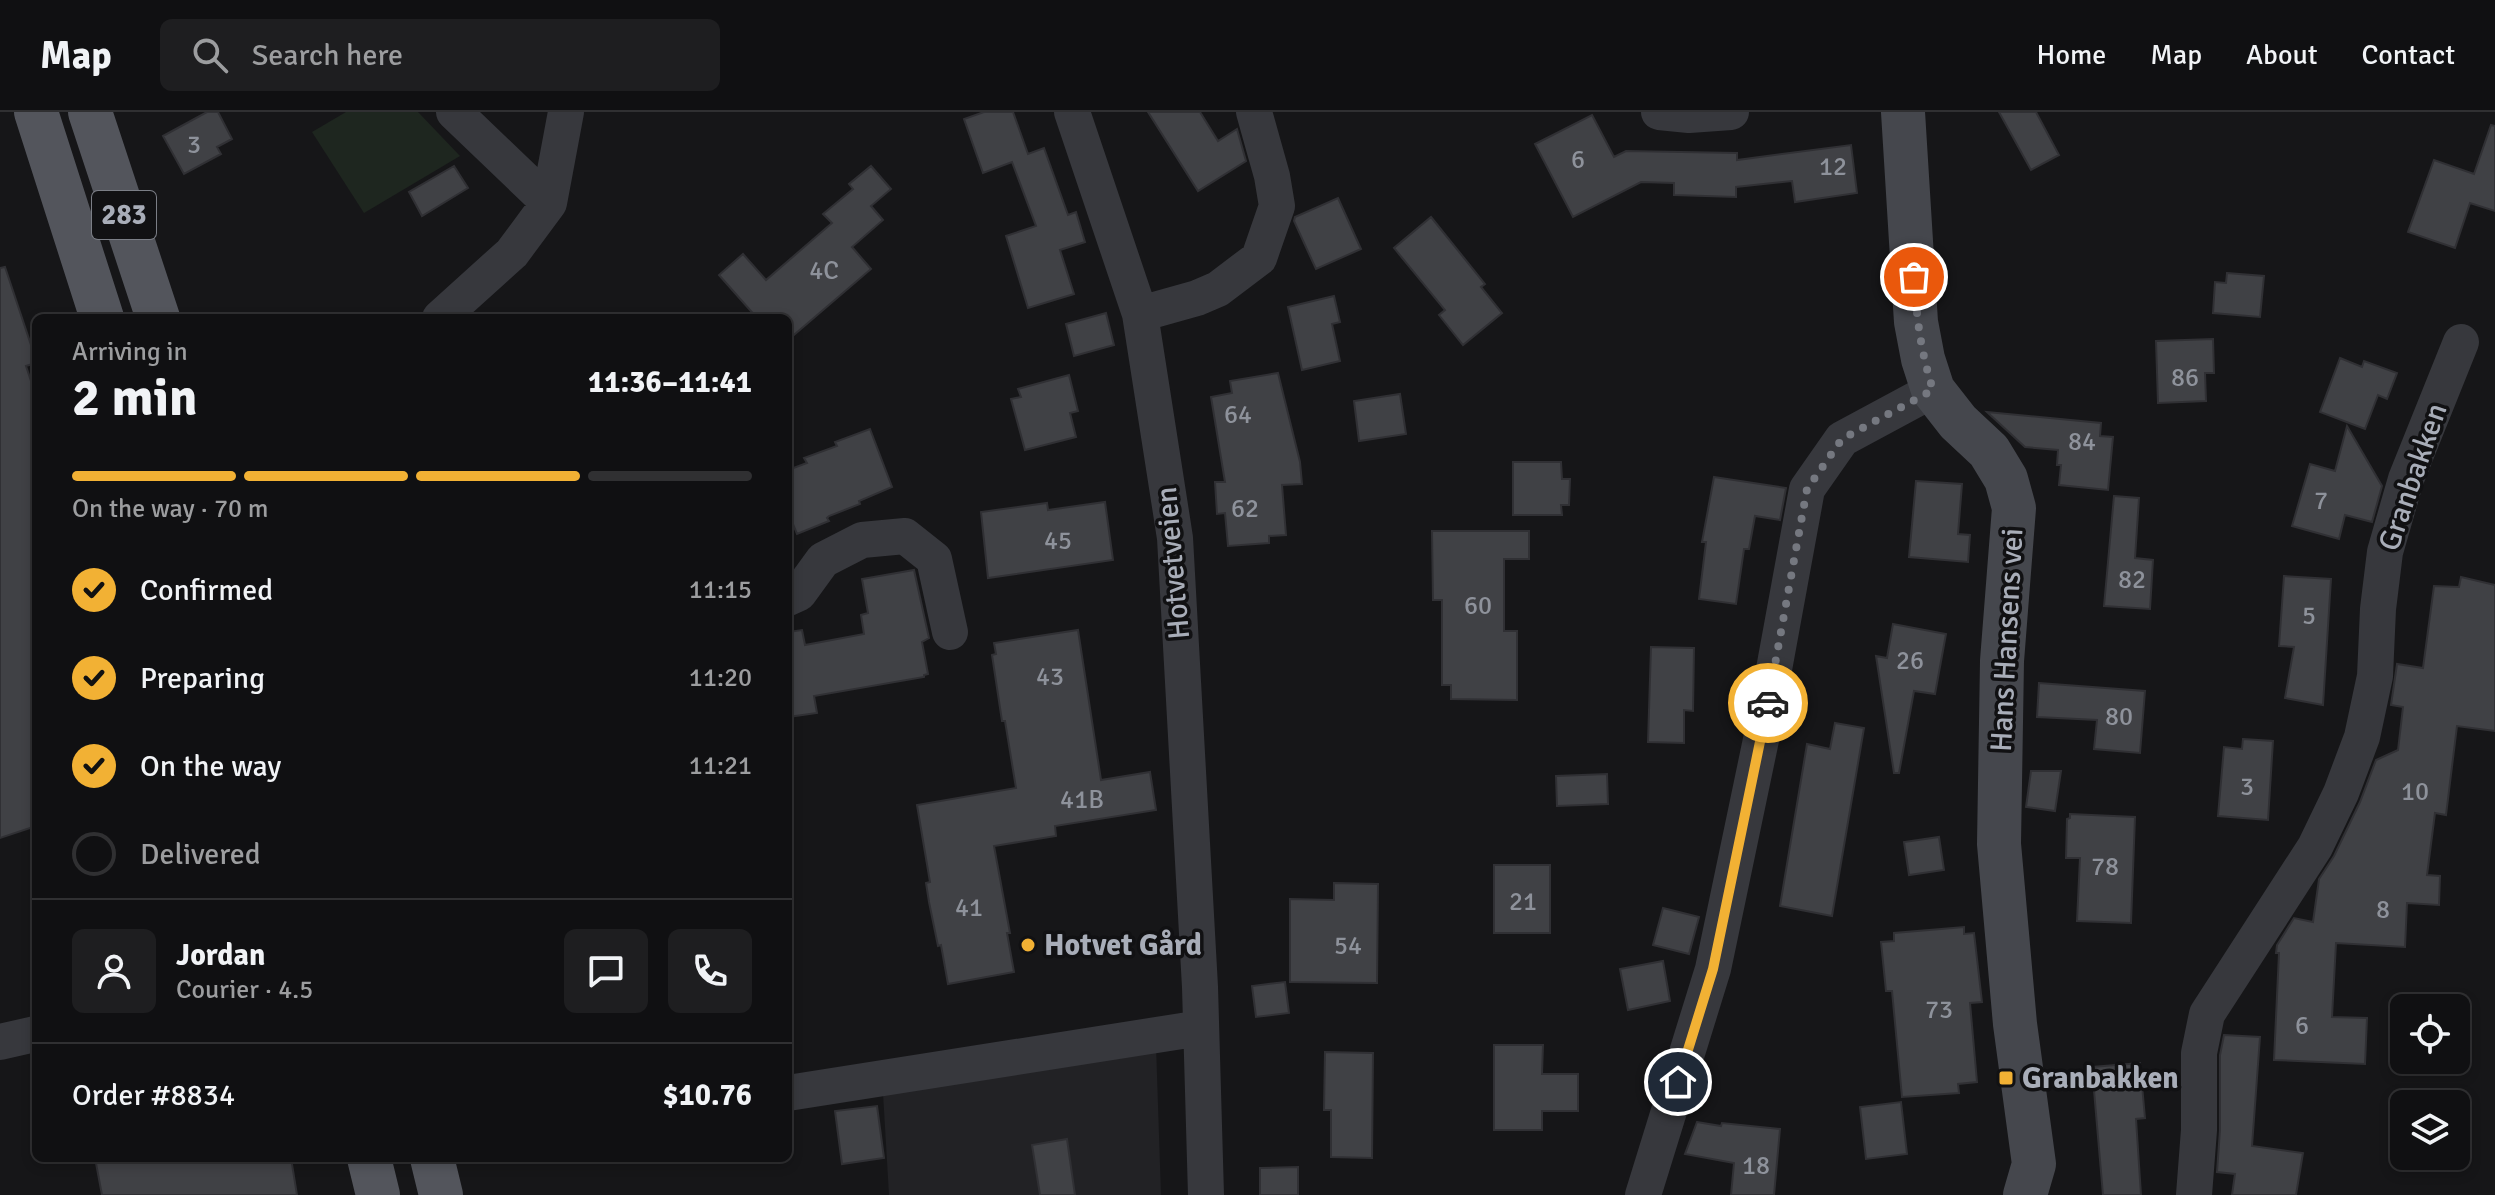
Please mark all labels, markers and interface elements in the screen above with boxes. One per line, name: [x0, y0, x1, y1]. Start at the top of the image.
search box: [160, 19, 720, 91]
text: Map: [40, 32, 112, 79]
icon: search: [188, 33, 232, 77]
text: Search here: [252, 37, 403, 74]
text: Home: [2037, 38, 2106, 72]
text: Map: [2150, 38, 2202, 72]
text: About: [2246, 38, 2318, 72]
text: Contact: [2362, 38, 2455, 72]
house number: 3: [187, 129, 201, 161]
house number: 6: [1571, 144, 1585, 176]
house number: 12: [1819, 151, 1847, 183]
road number: 283: [92, 191, 156, 239]
pin: [1880, 243, 1948, 311]
house number: 4C: [809, 255, 839, 287]
icon: bag: [1892, 255, 1936, 299]
text: Arriving in: [72, 336, 188, 368]
house number: 86: [2171, 362, 2199, 394]
text: 11:36–11:41: [588, 364, 752, 401]
text: 2 min: [72, 366, 198, 430]
street label: Granbakken: [2371, 398, 2455, 556]
house number: 64: [1224, 399, 1252, 431]
house number: 84: [2068, 426, 2096, 458]
street label: Hotvetveien: [1148, 485, 1198, 641]
house number: 7: [2314, 485, 2328, 517]
text: On the way · 70 m: [72, 493, 268, 525]
house number: 62: [1231, 493, 1259, 525]
house number: 45: [1044, 525, 1072, 557]
street label: Hans Hansens vei: [1983, 527, 2031, 753]
house number: 82: [2118, 564, 2146, 596]
icon: check: [72, 568, 116, 612]
text: Confirmed: [140, 572, 273, 609]
text: 11:15: [689, 574, 752, 606]
house number: 60: [1464, 590, 1492, 622]
house number: 5: [2302, 600, 2316, 632]
house number: 26: [1896, 645, 1924, 677]
icon: check: [72, 656, 116, 700]
text: Preparing: [140, 660, 265, 697]
house number: 43: [1036, 661, 1064, 693]
text: 11:20: [689, 662, 752, 694]
courier: [1728, 663, 1808, 743]
icon: car: [1746, 681, 1790, 725]
house number: 80: [2105, 701, 2133, 733]
icon: check: [72, 744, 116, 788]
text: On the way: [140, 748, 281, 785]
text: 11:21: [689, 750, 752, 782]
house number: 3: [2240, 771, 2254, 803]
house number: 10: [2401, 776, 2429, 808]
house number: 41B: [1060, 784, 1104, 816]
text: Delivered: [140, 836, 261, 873]
house number: 78: [2091, 851, 2119, 883]
house number: 21: [1509, 886, 1537, 918]
house number: 41: [955, 892, 983, 924]
house number: 8: [2376, 894, 2390, 926]
place label: Hotvet Gård: [1044, 927, 1202, 964]
button: person: [72, 929, 156, 1013]
button: chat: [564, 929, 648, 1013]
button: phone: [668, 929, 752, 1013]
house number: 54: [1334, 930, 1362, 962]
marker: Hotvet Gård: [1019, 936, 1037, 954]
text: Jordan: [176, 937, 265, 974]
text: Courier · 4.5: [176, 974, 313, 1006]
house number: 73: [1925, 994, 1953, 1026]
map controls: [2390, 994, 2470, 1170]
button: locate: [2390, 994, 2470, 1074]
house number: 6: [2295, 1010, 2309, 1042]
pin: [1644, 1048, 1712, 1116]
icon: home: [1656, 1060, 1700, 1104]
place label: Granbakken: [2022, 1060, 2179, 1097]
marker: Granbakken: [1997, 1069, 2015, 1087]
text: Order #8834: [72, 1077, 235, 1114]
text: $10.76: [662, 1077, 752, 1114]
button: layers: [2390, 1090, 2470, 1170]
house number: 18: [1742, 1150, 1770, 1182]

